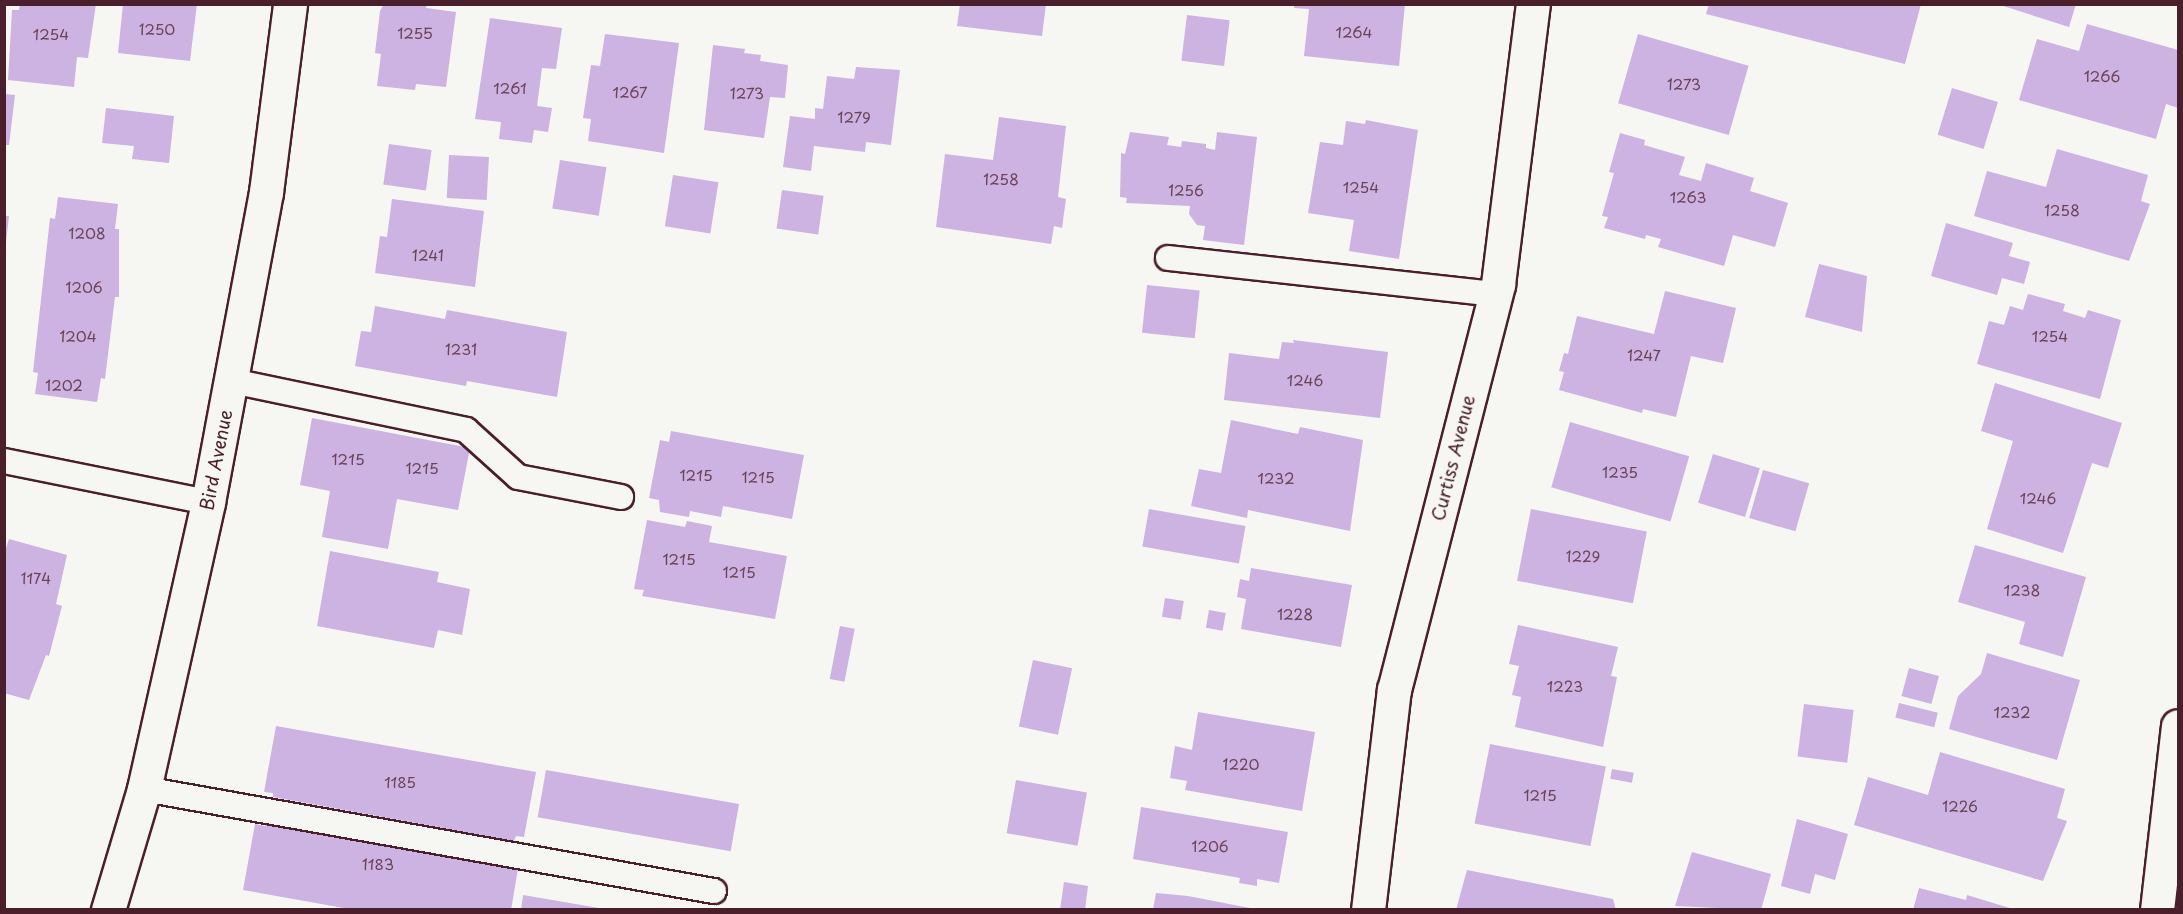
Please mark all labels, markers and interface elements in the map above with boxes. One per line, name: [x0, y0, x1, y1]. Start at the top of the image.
house number: 1250: [139, 20, 175, 38]
house number: 1264: [1336, 23, 1372, 41]
house number: 1255: [397, 24, 433, 42]
house number: 1254: [33, 25, 69, 43]
house number: 1266: [2084, 67, 2120, 85]
house number: 1273: [1667, 75, 1701, 93]
house number: 1261: [493, 79, 527, 97]
house number: 1267: [613, 83, 647, 101]
house number: 1273: [730, 84, 764, 102]
house number: 1279: [837, 108, 871, 126]
house number: 1258: [983, 170, 1019, 188]
house number: 1254: [1343, 178, 1379, 196]
house number: 1256: [1168, 181, 1204, 199]
house number: 1263: [1670, 188, 1706, 206]
house number: 1258: [2044, 201, 2080, 219]
house number: 1208: [68, 224, 106, 242]
house number: 1241: [412, 246, 444, 264]
house number: 1206: [65, 278, 103, 296]
house number: 1204: [59, 327, 97, 345]
house number: 1254: [2032, 327, 2068, 345]
house number: 1231: [445, 340, 477, 358]
house number: 1247: [1627, 346, 1661, 364]
house number: 1246: [1287, 371, 1323, 389]
house number: 1202: [45, 376, 83, 394]
street label: Curtiss Avenue: [1427, 393, 1479, 523]
street label: Bird Avenue: [195, 407, 237, 513]
house number: 1215: [331, 450, 365, 468]
house number: 1215: [405, 459, 439, 477]
house number: 1235: [1602, 463, 1638, 481]
house number: 1215: [679, 466, 713, 484]
house number: 1215: [741, 468, 775, 486]
house number: 1232: [1257, 469, 1295, 487]
house number: 1246: [2020, 489, 2056, 507]
house number: 1229: [1566, 547, 1600, 565]
house number: 1215: [662, 550, 696, 568]
house number: 1215: [722, 563, 756, 581]
house number: 1174: [21, 569, 51, 587]
house number: 1238: [2004, 581, 2040, 599]
house number: 1228: [1277, 605, 1313, 623]
house number: 1223: [1547, 677, 1583, 695]
house number: 1232: [1993, 703, 2031, 721]
house number: 1220: [1223, 755, 1259, 773]
house number: 1185: [384, 773, 416, 791]
house number: 1215: [1523, 786, 1557, 804]
house number: 1226: [1942, 797, 1978, 815]
house number: 1206: [1191, 837, 1229, 855]
house number: 1183: [362, 855, 394, 873]

